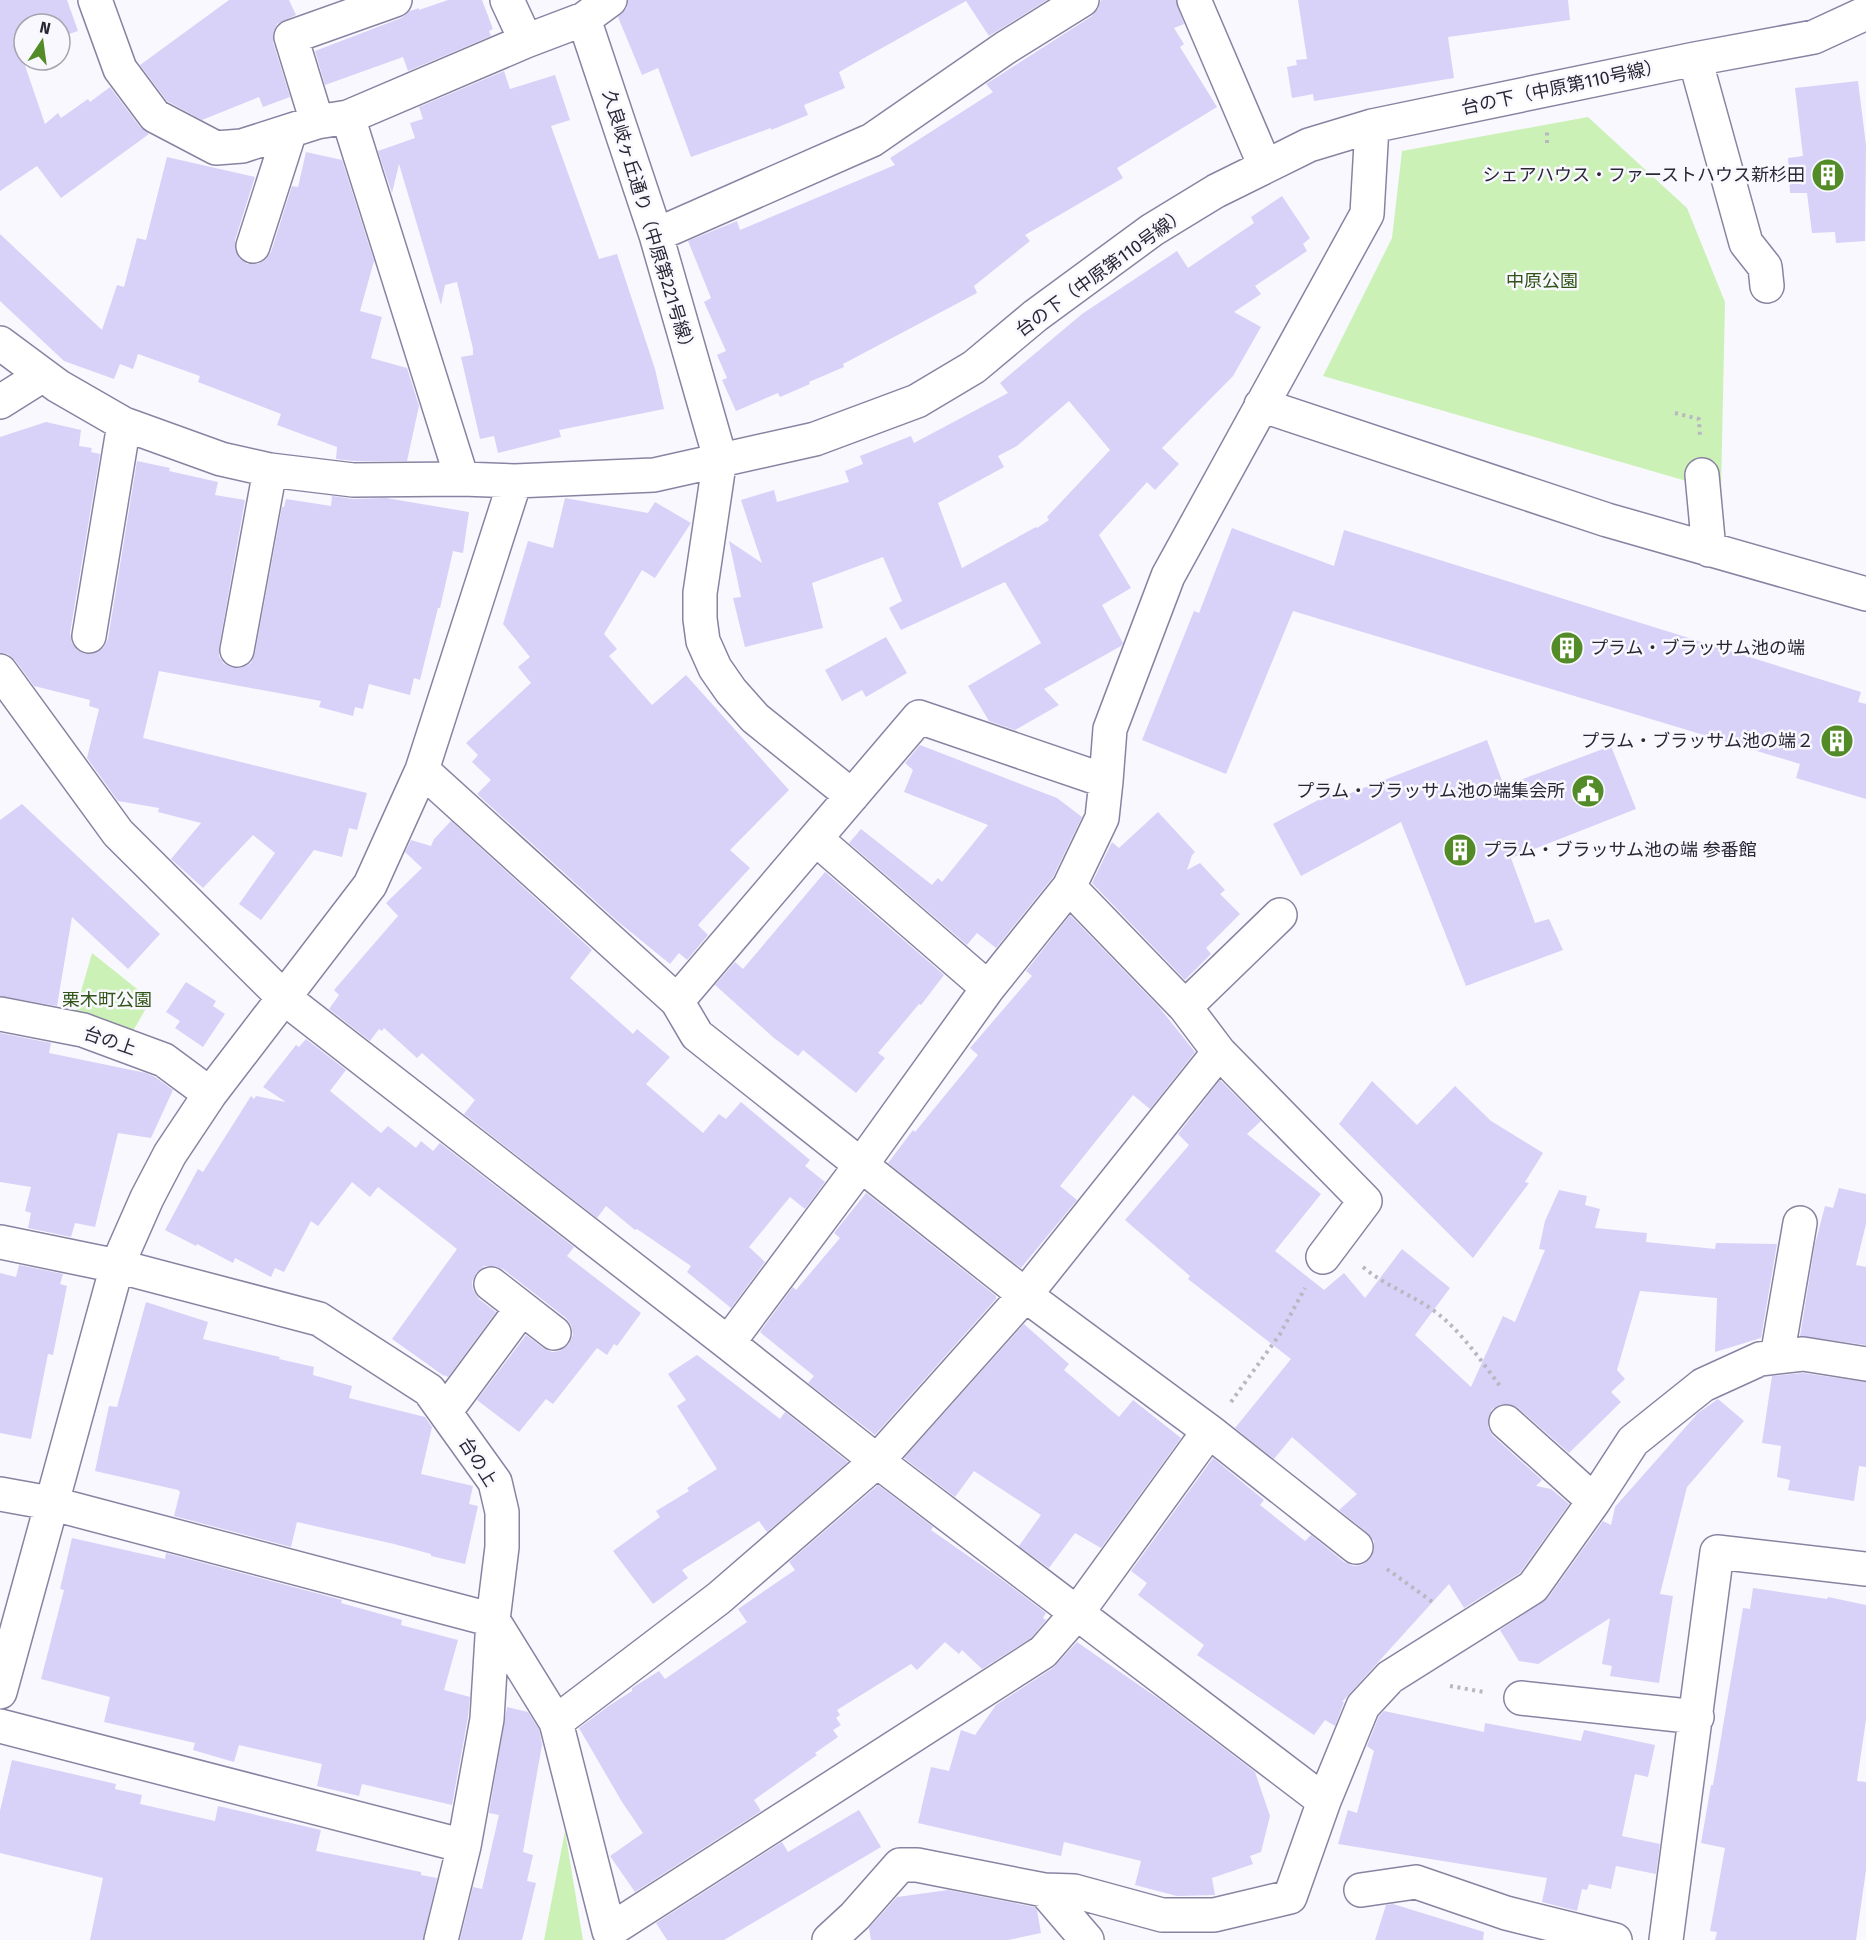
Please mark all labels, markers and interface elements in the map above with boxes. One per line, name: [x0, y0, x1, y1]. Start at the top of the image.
north arrow: [12, 12, 72, 72]
text: N: [38, 17, 53, 38]
street label: 台の下（中原第110号線）: [1459, 55, 1665, 119]
street label: 久良岐ヶ丘通り（中原第221号線）: [598, 87, 700, 359]
building icon: シェアハウス・ファーストハウス新杉田: [1810, 157, 1846, 193]
place label: シェアハウス・ファーストハウス新杉田: [1483, 164, 1805, 186]
street label: 台の下（中原第110号線）: [1011, 203, 1191, 341]
park label: 中原公園: [1506, 270, 1578, 292]
building icon: プラム・ブラッサム池の端: [1549, 630, 1585, 666]
place label: プラム・ブラッサム池の端: [1590, 637, 1805, 659]
building icon: プラム・ブラッサム池の端２: [1819, 723, 1855, 759]
place label: プラム・ブラッサム池の端２: [1581, 730, 1814, 752]
public building icon: プラム・ブラッサム池の端集会所: [1570, 773, 1606, 809]
place label: プラム・ブラッサム池の端集会所: [1296, 780, 1565, 802]
building icon: プラム・ブラッサム池の端 参番館: [1442, 832, 1478, 868]
place label: プラム・ブラッサム池の端 参番館: [1483, 839, 1757, 861]
park label: 栗木町公園: [62, 989, 152, 1011]
street label: 台の上: [81, 1022, 139, 1060]
street label: 台の上: [454, 1433, 502, 1491]

